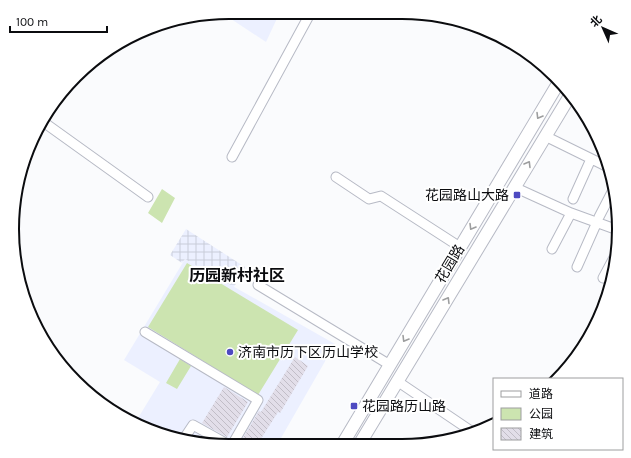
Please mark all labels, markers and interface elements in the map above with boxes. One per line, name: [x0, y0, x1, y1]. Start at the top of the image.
scale bar: [10, 8, 107, 34]
north arrow: [583, 8, 623, 48]
text: 北: [588, 13, 605, 30]
text: 100 m: [16, 15, 48, 29]
one-way arrow: [536, 112, 543, 119]
one-way arrow: [523, 162, 530, 169]
place label: 花园路山大路: [425, 187, 509, 204]
marker: 花园路山大路: [512, 190, 522, 200]
one-way arrow: [469, 223, 476, 230]
street label: 花园路: [432, 242, 468, 286]
district label: 历园新村社区: [189, 266, 285, 285]
one-way arrow: [442, 297, 449, 304]
one-way arrow: [403, 335, 410, 342]
place label: 济南市历下区历山学校: [238, 344, 378, 361]
marker: 济南市历下区历山学校: [225, 347, 235, 357]
legend: [493, 378, 623, 450]
text: 道路: [529, 387, 553, 401]
place label: 花园路历山路: [362, 398, 446, 415]
marker: 花园路历山路: [349, 401, 359, 411]
text: 公园: [529, 407, 553, 421]
text: 建筑: [529, 427, 553, 441]

